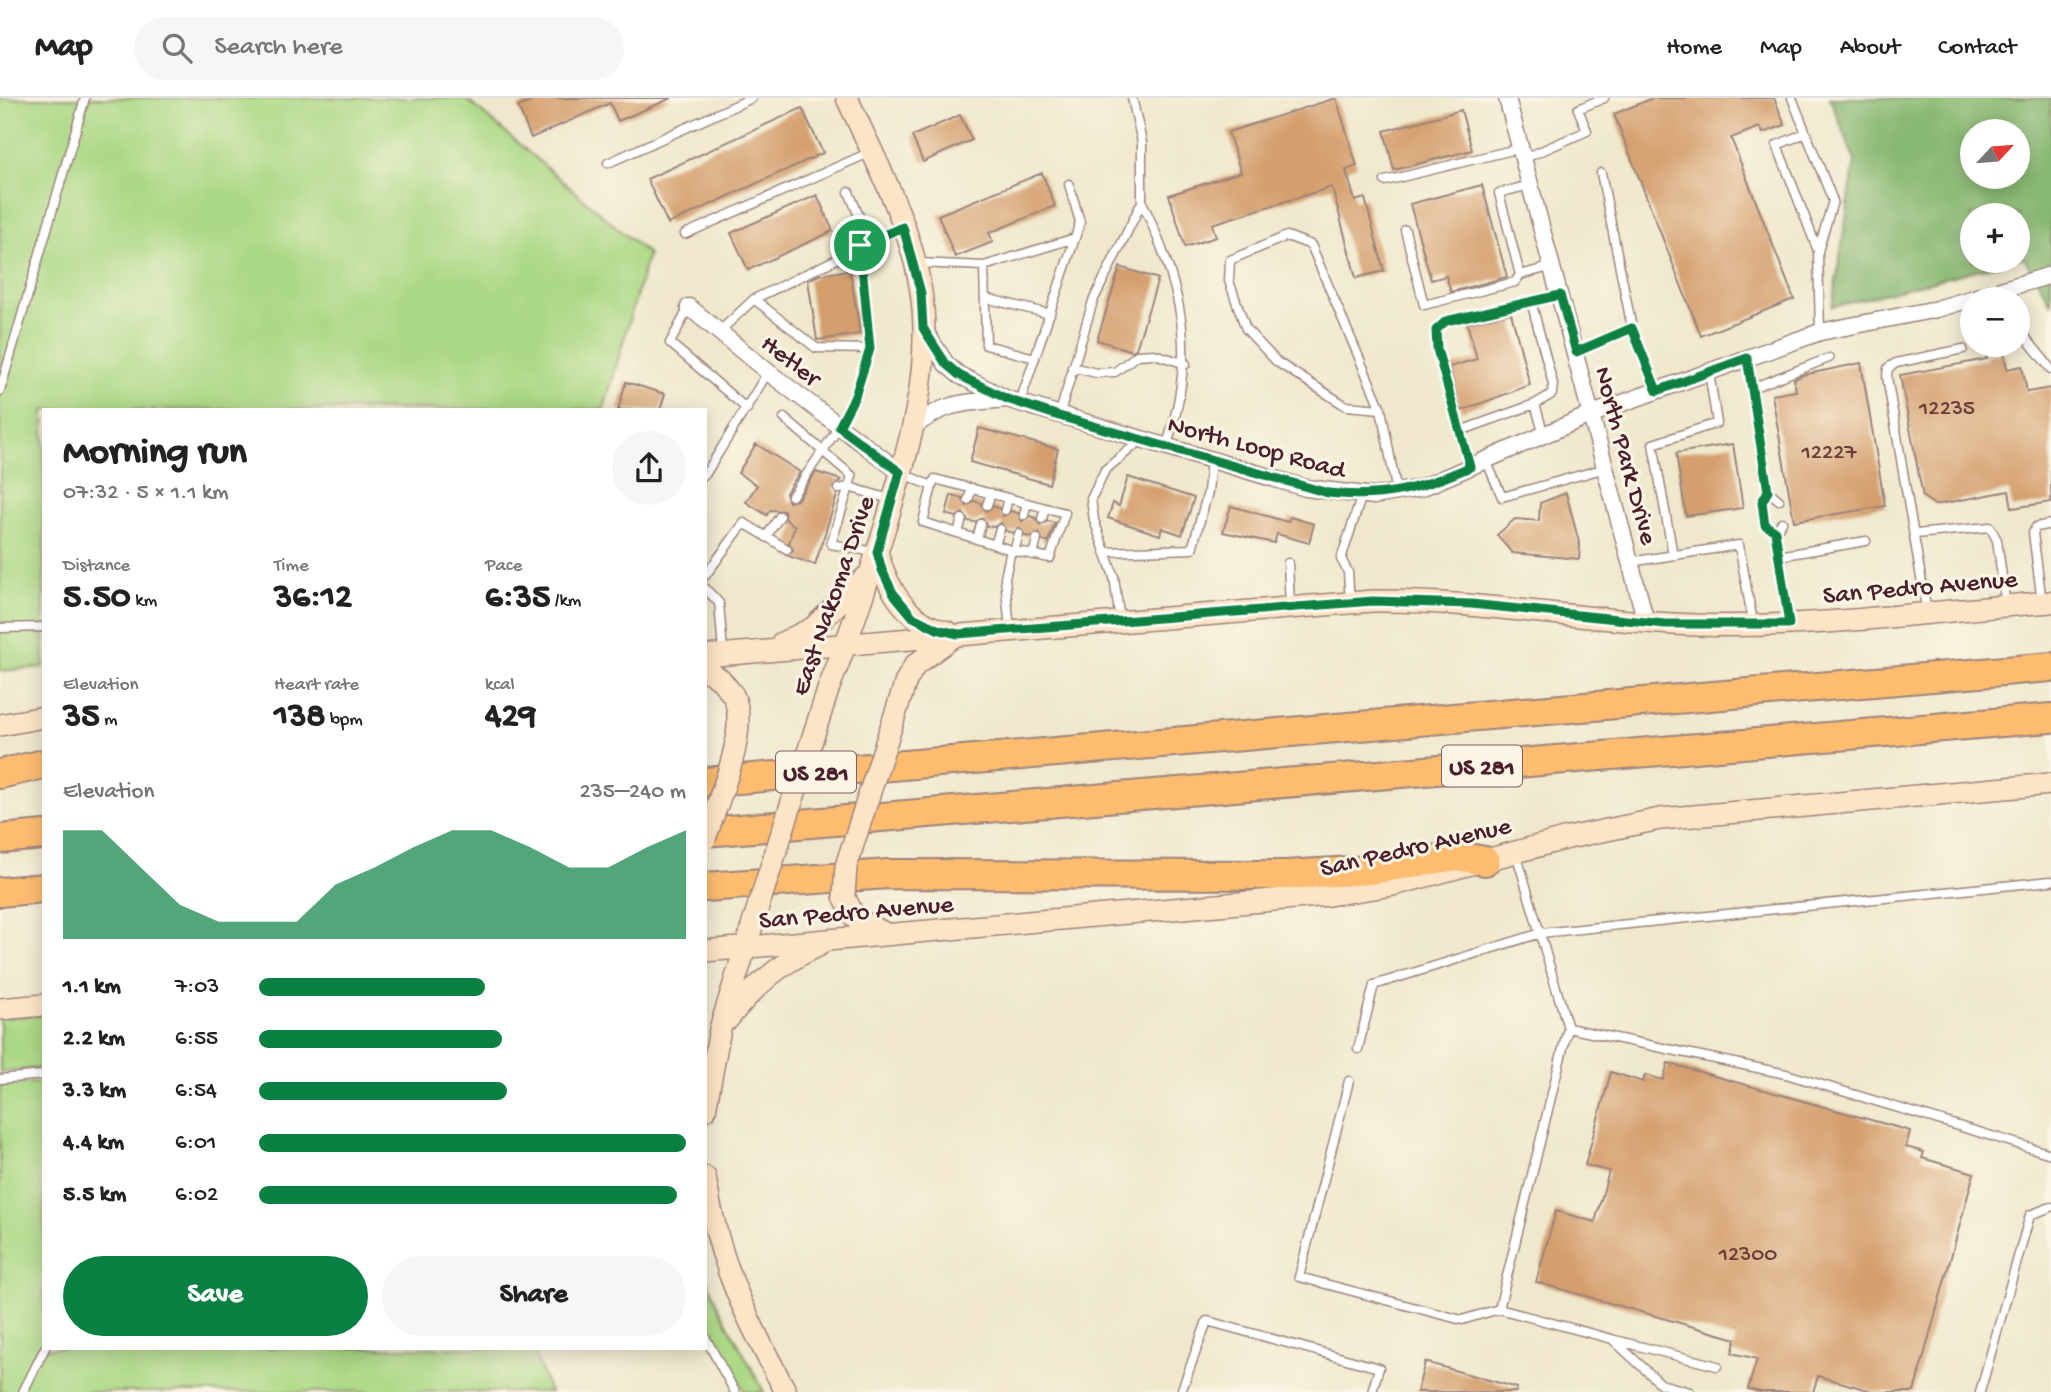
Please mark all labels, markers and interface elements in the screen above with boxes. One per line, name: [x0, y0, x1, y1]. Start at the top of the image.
search box: [134, 17, 624, 80]
text: Map: [35, 29, 92, 67]
icon: search: [158, 29, 196, 67]
text: Search here: [214, 33, 343, 64]
text: Home: [1666, 34, 1722, 63]
text: Map: [1760, 34, 1802, 63]
text: About: [1840, 34, 1900, 63]
text: Contact: [1938, 34, 2016, 63]
north arrow: [1960, 119, 2030, 189]
map controls: [1960, 119, 2030, 357]
button: +: [1960, 203, 2030, 273]
pin: [830, 215, 890, 275]
icon: arrive: [841, 226, 879, 264]
button: −: [1960, 287, 2030, 357]
street label: Hetler: [753, 330, 827, 397]
street label: North Park Drive: [1585, 364, 1662, 549]
house number: 12235: [1918, 396, 1975, 423]
street label: North Loop Road: [1164, 411, 1350, 488]
button: share: [612, 431, 686, 505]
text: Morning run: [63, 432, 247, 476]
house number: 12227: [1800, 440, 1858, 467]
text: 07:32 · 5 × 1.1 km: [63, 480, 229, 507]
street label: East Nakoma Drive: [787, 492, 884, 700]
text: Distance: [63, 555, 130, 578]
text: Time: [274, 555, 309, 578]
text: Pace: [485, 555, 522, 578]
street label: San Pedro Avenue: [1822, 565, 2019, 613]
text: 5.50: [63, 578, 131, 619]
text: 36:12: [274, 578, 352, 619]
text: 6:35: [485, 578, 550, 619]
text: km: [131, 590, 157, 613]
text: /km: [550, 590, 581, 613]
text: Elevation: [63, 674, 139, 697]
text: Heart rate: [274, 674, 359, 697]
text: kcal: [485, 674, 515, 697]
text: 35: [63, 697, 100, 738]
text: 138: [274, 697, 325, 738]
text: 429: [485, 697, 536, 738]
text: m: [100, 709, 118, 732]
text: bpm: [325, 709, 363, 732]
road number: US 281: [1442, 746, 1522, 786]
road number: US 281: [776, 752, 856, 792]
text: Elevation: [63, 779, 154, 806]
text: 235–240 m: [580, 779, 686, 806]
street label: San Pedro Avenue: [1317, 812, 1515, 886]
street label: San Pedro Avenue: [758, 890, 955, 938]
text: 1.1 km: [63, 974, 121, 1001]
text: 7:03: [175, 974, 219, 1001]
text: 2.2 km: [63, 1026, 125, 1053]
text: 6:55: [175, 1026, 218, 1053]
text: 3.3 km: [63, 1078, 126, 1105]
text: 6:54: [175, 1078, 217, 1105]
text: 4.4 km: [63, 1130, 124, 1157]
text: 6:01: [175, 1130, 216, 1157]
text: 5.5 km: [63, 1182, 126, 1209]
text: 6:02: [175, 1182, 218, 1209]
house number: 12300: [1718, 1242, 1777, 1269]
button: Save: [63, 1256, 368, 1336]
button: Share: [382, 1256, 686, 1336]

